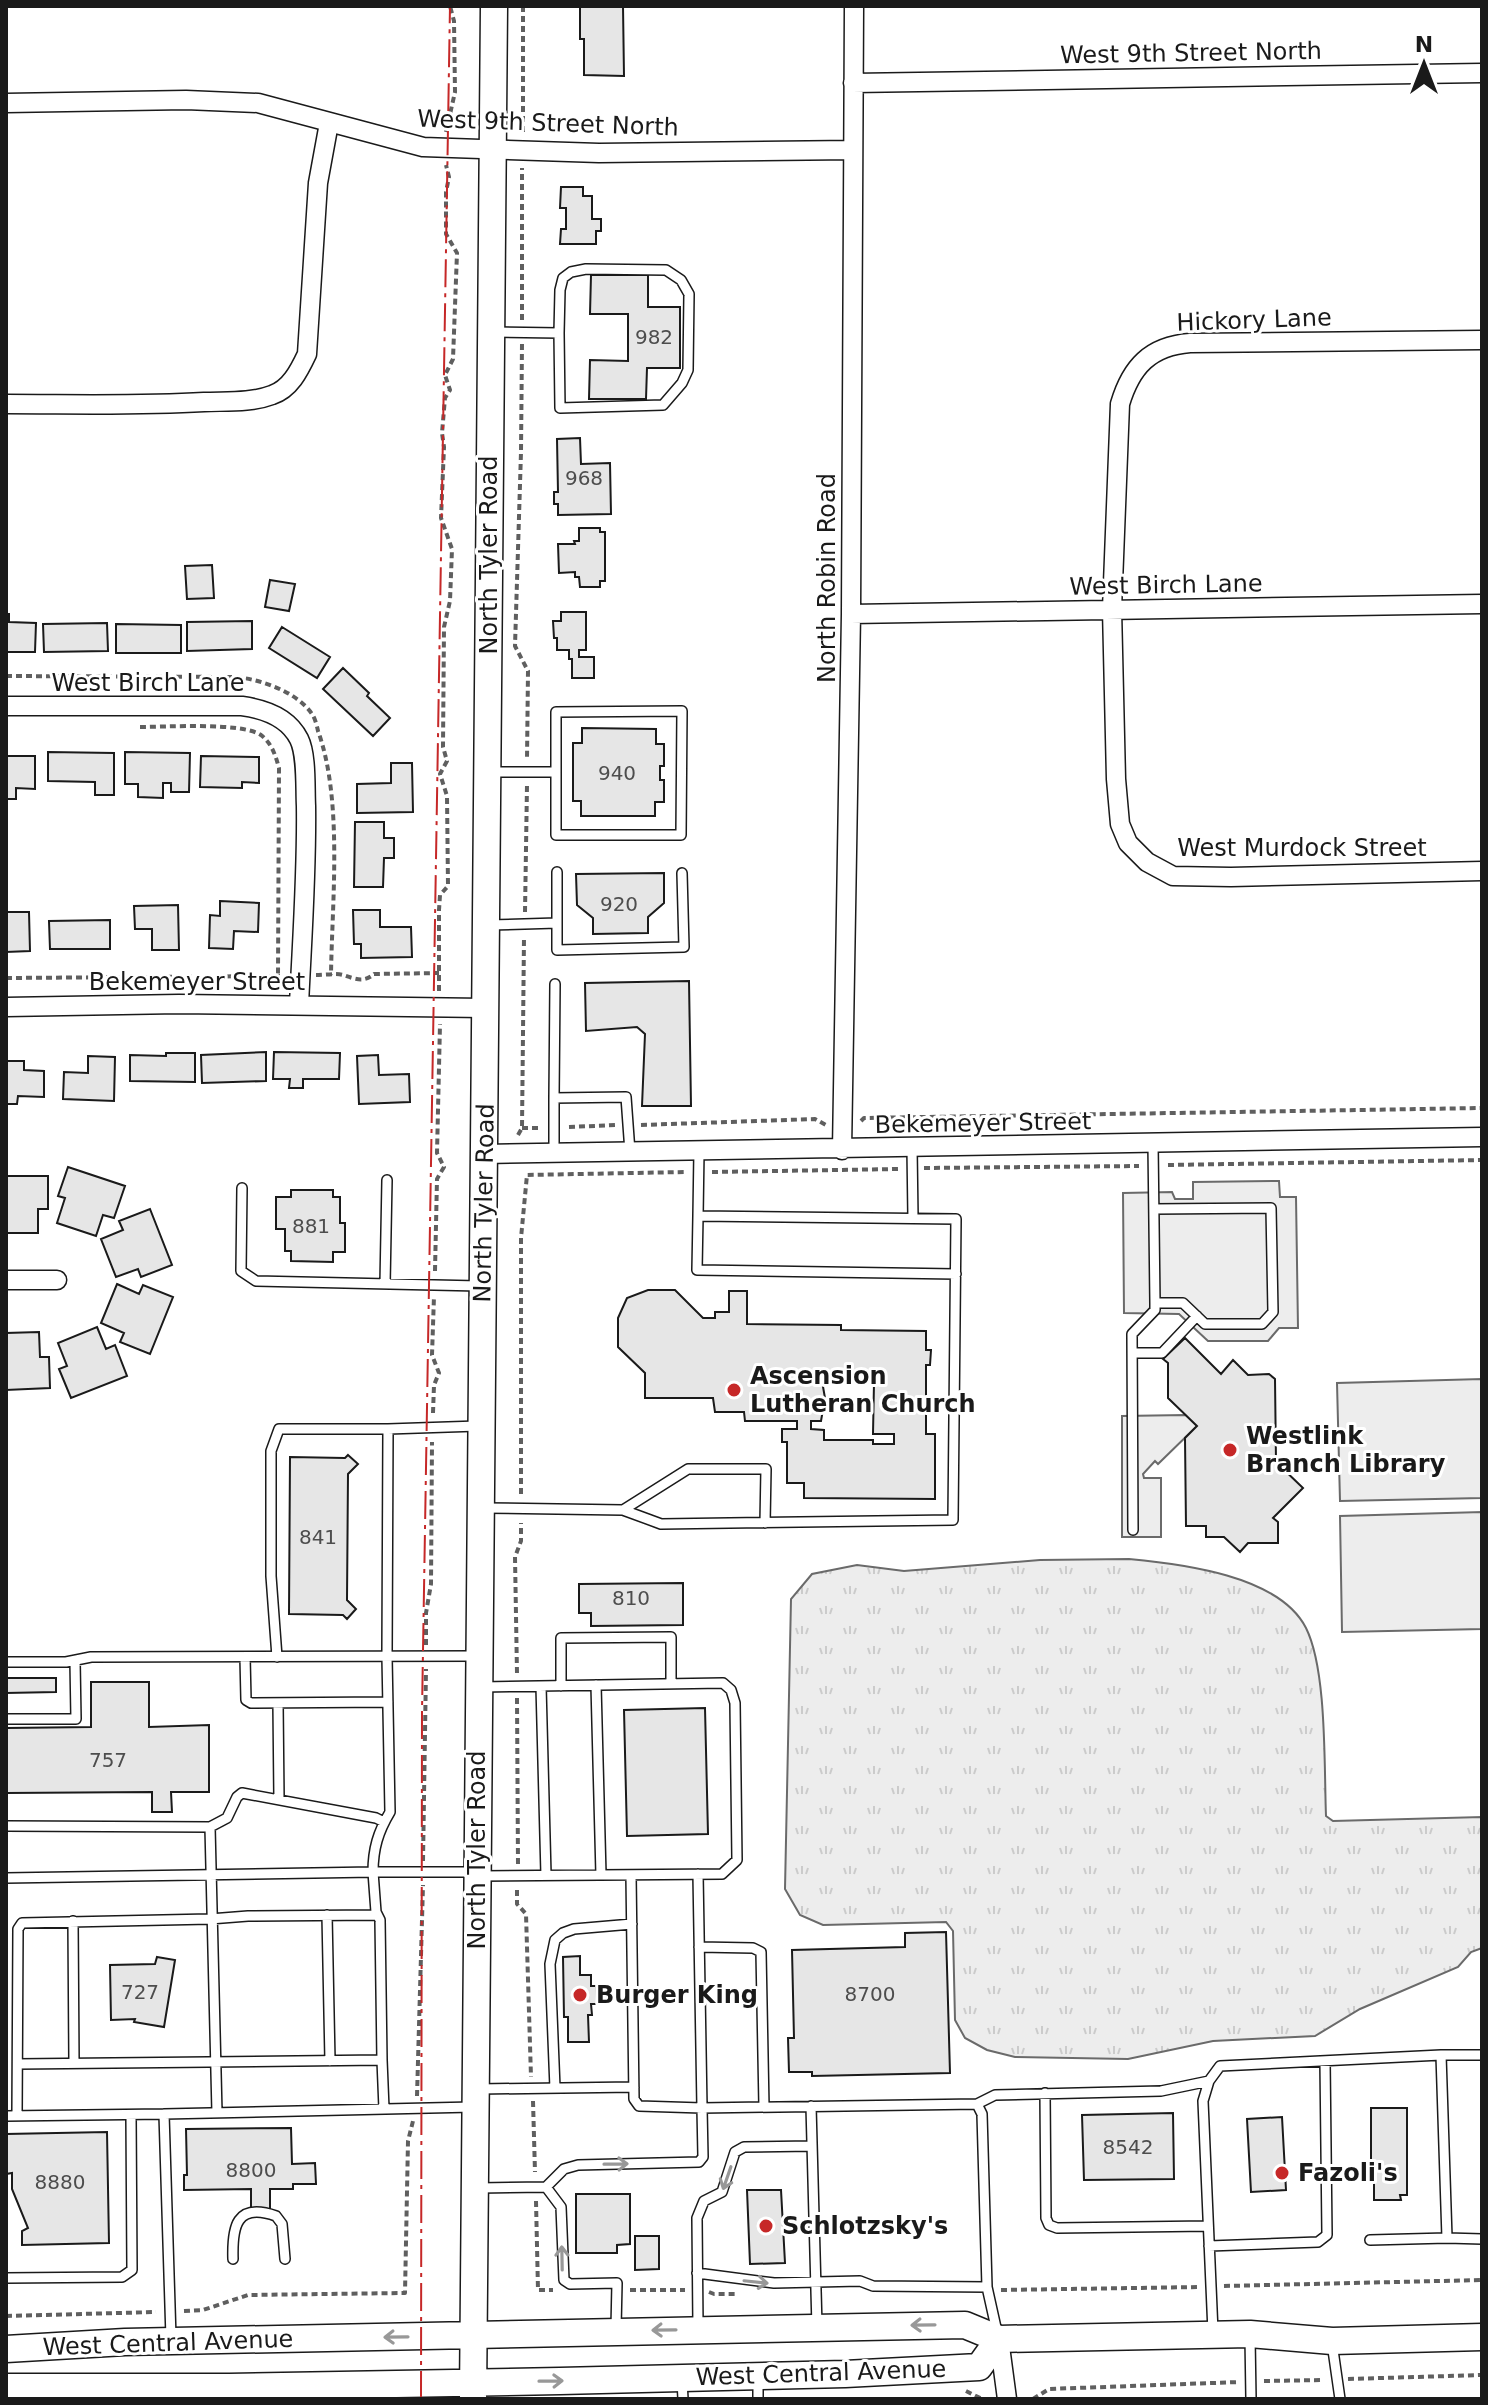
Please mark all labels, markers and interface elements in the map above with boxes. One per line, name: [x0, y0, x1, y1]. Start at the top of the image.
north arrow: [1384, 24, 1464, 104]
text: N: [1415, 32, 1433, 57]
street label: West 9th Street North: [1060, 37, 1322, 69]
street label: West 9th Street North: [417, 104, 679, 142]
street label: Hickory Lane: [1176, 303, 1332, 337]
house number: 982: [635, 325, 673, 349]
street label: North Tyler Road: [475, 455, 503, 655]
house number: 968: [565, 466, 603, 490]
street label: North Robin Road: [813, 473, 841, 683]
street label: West Birch Lane: [1069, 569, 1263, 601]
street label: West Birch Lane: [51, 669, 245, 697]
house number: 940: [598, 761, 636, 785]
street label: West Murdock Street: [1177, 834, 1427, 862]
house number: 920: [600, 892, 638, 916]
street label: Bekemeyer Street: [89, 968, 305, 996]
street label: North Tyler Road: [468, 1103, 500, 1303]
street label: Bekemeyer Street: [874, 1107, 1092, 1139]
house number: 881: [292, 1214, 330, 1238]
place label: Ascension Lutheran Church: [750, 1362, 976, 1418]
marker: Ascension Lutheran Church: [725, 1381, 743, 1399]
place label: Westlink Branch Library: [1246, 1422, 1446, 1478]
marker: Westlink Branch Library: [1221, 1441, 1239, 1459]
house number: 841: [299, 1525, 337, 1549]
house number: 810: [612, 1586, 650, 1610]
house number: 757: [89, 1748, 127, 1772]
street label: North Tyler Road: [463, 1750, 491, 1950]
house number: 727: [121, 1980, 159, 2004]
place label: Burger King: [596, 1981, 758, 2009]
house number: 8700: [845, 1982, 895, 2006]
marker: Burger King: [571, 1986, 589, 2004]
house number: 8542: [1103, 2135, 1153, 2159]
one-way arrow: [602, 2156, 629, 2172]
house number: 8800: [226, 2158, 276, 2182]
place label: Fazoli's: [1298, 2159, 1398, 2187]
one-way arrow: [719, 2164, 734, 2190]
marker: Fazoli's: [1273, 2164, 1291, 2182]
house number: 8880: [35, 2170, 85, 2194]
place label: Schlotzsky's: [782, 2212, 948, 2240]
marker: Schlotzsky's: [757, 2217, 775, 2235]
one-way arrow: [554, 2245, 570, 2272]
one-way arrow: [742, 2274, 769, 2289]
one-way arrow: [910, 2318, 937, 2333]
one-way arrow: [651, 2323, 678, 2338]
street label: West Central Avenue: [42, 2325, 294, 2361]
one-way arrow: [383, 2329, 410, 2344]
street label: West Central Avenue: [695, 2355, 947, 2391]
one-way arrow: [537, 2374, 564, 2389]

